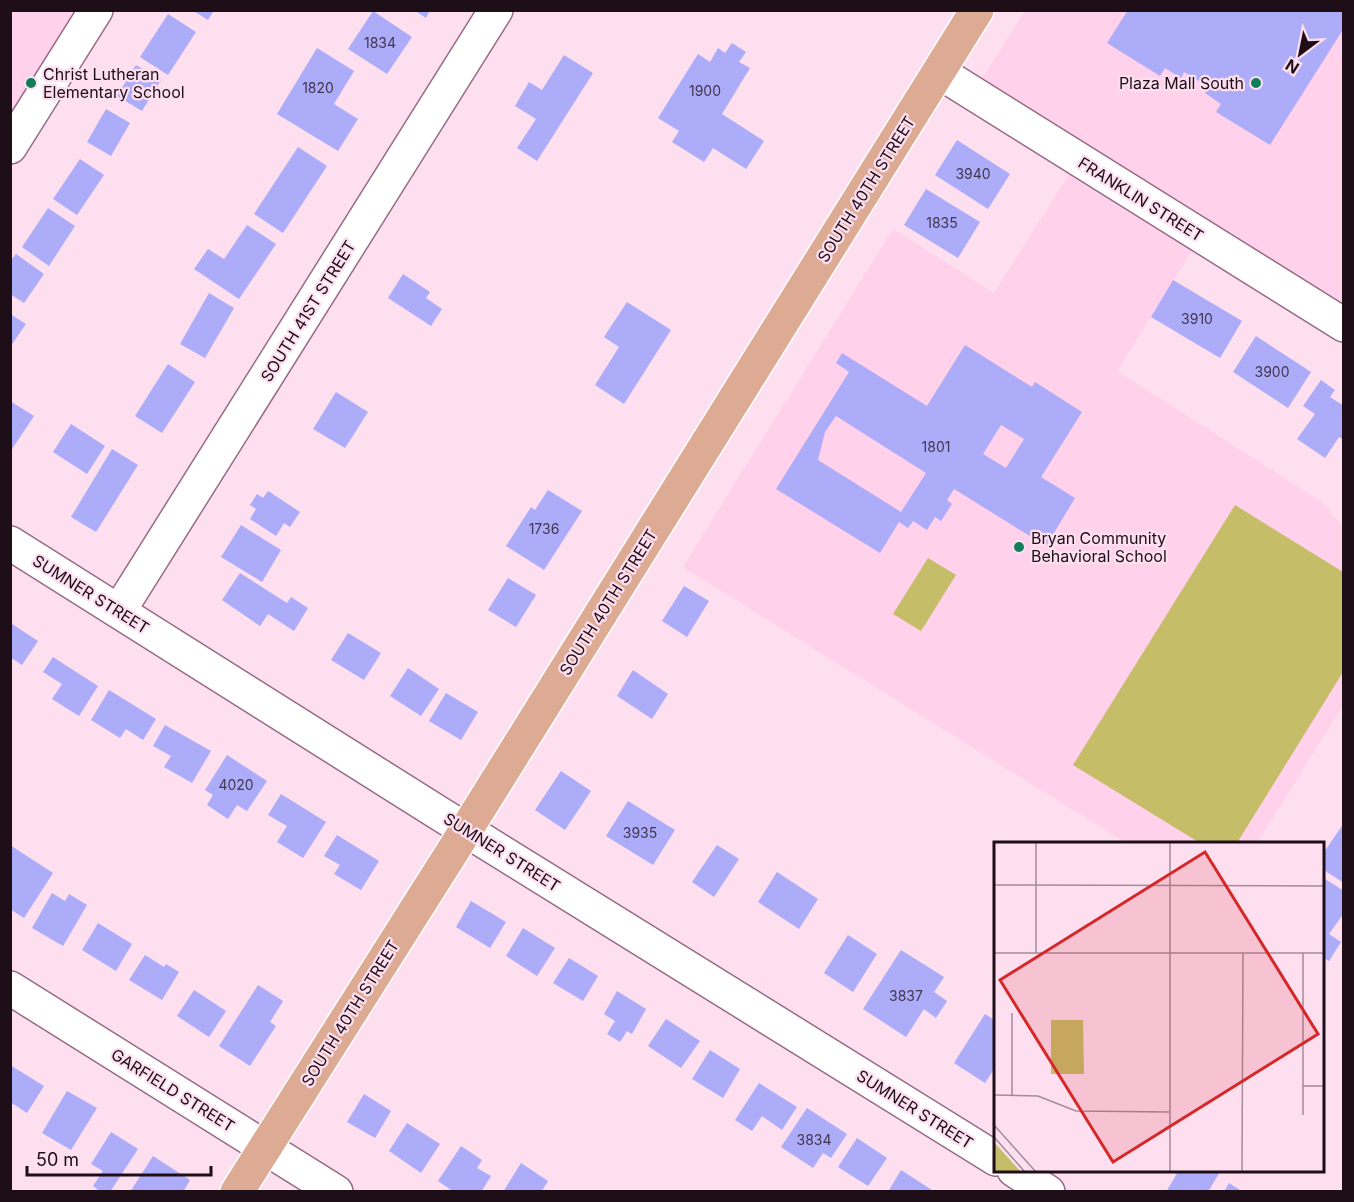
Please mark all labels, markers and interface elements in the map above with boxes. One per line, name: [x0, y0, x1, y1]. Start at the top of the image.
north arrow: [1270, 24, 1330, 84]
house number: 1834: [364, 34, 396, 51]
text: N: [1282, 55, 1303, 78]
place label: Christ Lutheran Elementary School: [43, 64, 185, 102]
place label: Plaza Mall South: [1119, 73, 1244, 93]
marker: Christ Lutheran Elementary School: [24, 76, 38, 90]
marker: Plaza Mall South: [1249, 76, 1263, 90]
house number: 1820: [302, 79, 334, 96]
house number: 1900: [689, 82, 721, 99]
street label: SOUTH 40TH STREET: [813, 112, 919, 266]
street label: FRANKLIN STREET: [1075, 152, 1207, 246]
house number: 3940: [955, 165, 991, 182]
house number: 1835: [926, 214, 958, 231]
street label: SOUTH 41ST STREET: [256, 236, 360, 386]
house number: 3910: [1181, 310, 1213, 327]
house number: 3900: [1255, 363, 1290, 380]
house number: 1801: [922, 438, 950, 455]
house number: 1736: [529, 520, 559, 537]
street label: SOUTH 40TH STREET: [555, 525, 661, 679]
place label: Bryan Community Behavioral School: [1031, 528, 1167, 566]
marker: Bryan Community Behavioral School: [1012, 540, 1026, 554]
street label: SUMNER STREET: [29, 550, 153, 638]
house number: 4020: [218, 776, 254, 793]
street label: SUMNER STREET: [440, 808, 564, 896]
house number: 3935: [623, 824, 657, 841]
inset map: [994, 842, 1324, 1172]
street label: SOUTH 40TH STREET: [297, 936, 403, 1090]
house number: 3837: [889, 987, 923, 1004]
street label: GARFIELD STREET: [108, 1044, 238, 1136]
street label: SUMNER STREET: [853, 1065, 977, 1153]
house number: 3834: [797, 1131, 832, 1148]
scale bar: [27, 1139, 212, 1177]
text: 50 m: [36, 1149, 79, 1170]

